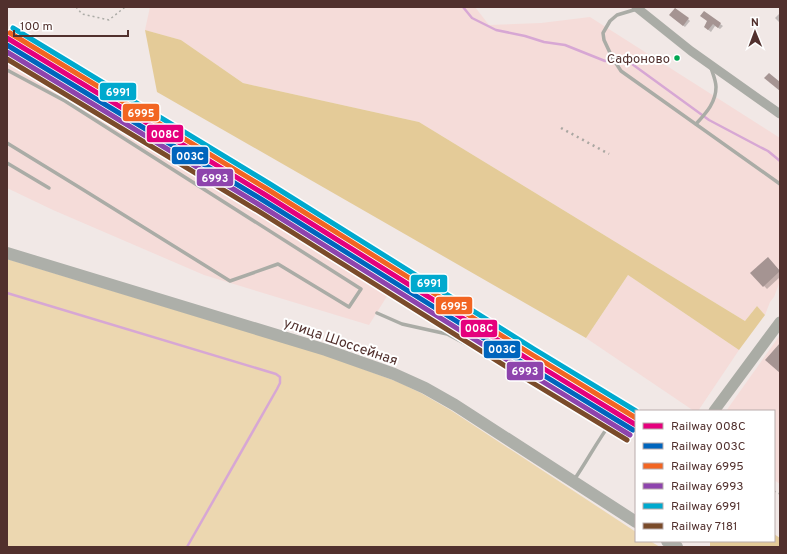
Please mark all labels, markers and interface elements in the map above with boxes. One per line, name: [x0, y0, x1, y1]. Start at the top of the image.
scale bar: [14, 12, 128, 38]
north arrow: [735, 12, 775, 52]
text: N: [751, 16, 759, 30]
text: 100 m: [20, 19, 53, 35]
place label: Сафоново: [607, 52, 670, 68]
marker: Сафоново: [672, 53, 682, 63]
line badge: 6991: [99, 82, 137, 101]
text: 6991: [106, 86, 130, 100]
line badge: 6995: [122, 103, 160, 122]
text: 6995: [127, 107, 155, 121]
line badge: 008С: [146, 124, 184, 143]
text: 008С: [151, 128, 179, 142]
line badge: 003С: [171, 146, 209, 165]
text: 003С: [176, 150, 204, 164]
line badge: 6993: [196, 168, 234, 187]
text: 6993: [202, 172, 228, 186]
line badge: 6991: [410, 274, 448, 293]
text: 6991: [417, 277, 441, 291]
line badge: 6995: [435, 296, 473, 315]
text: 6995: [440, 300, 468, 314]
street label: улица Шоссейная: [281, 315, 400, 370]
line badge: 008С: [460, 319, 498, 338]
text: 008С: [465, 322, 493, 336]
line badge: 003С: [483, 340, 521, 359]
text: 003С: [488, 343, 516, 357]
line badge: 6993: [506, 361, 544, 381]
text: 6993: [512, 365, 538, 379]
legend: [635, 410, 775, 542]
text: Railway 008С: [671, 419, 746, 435]
text: Railway 003С: [671, 439, 746, 455]
text: Railway 6995: [671, 459, 744, 475]
text: Railway 6993: [671, 479, 744, 495]
text: Railway 6991: [671, 499, 741, 515]
text: Railway 7181: [671, 519, 738, 535]

